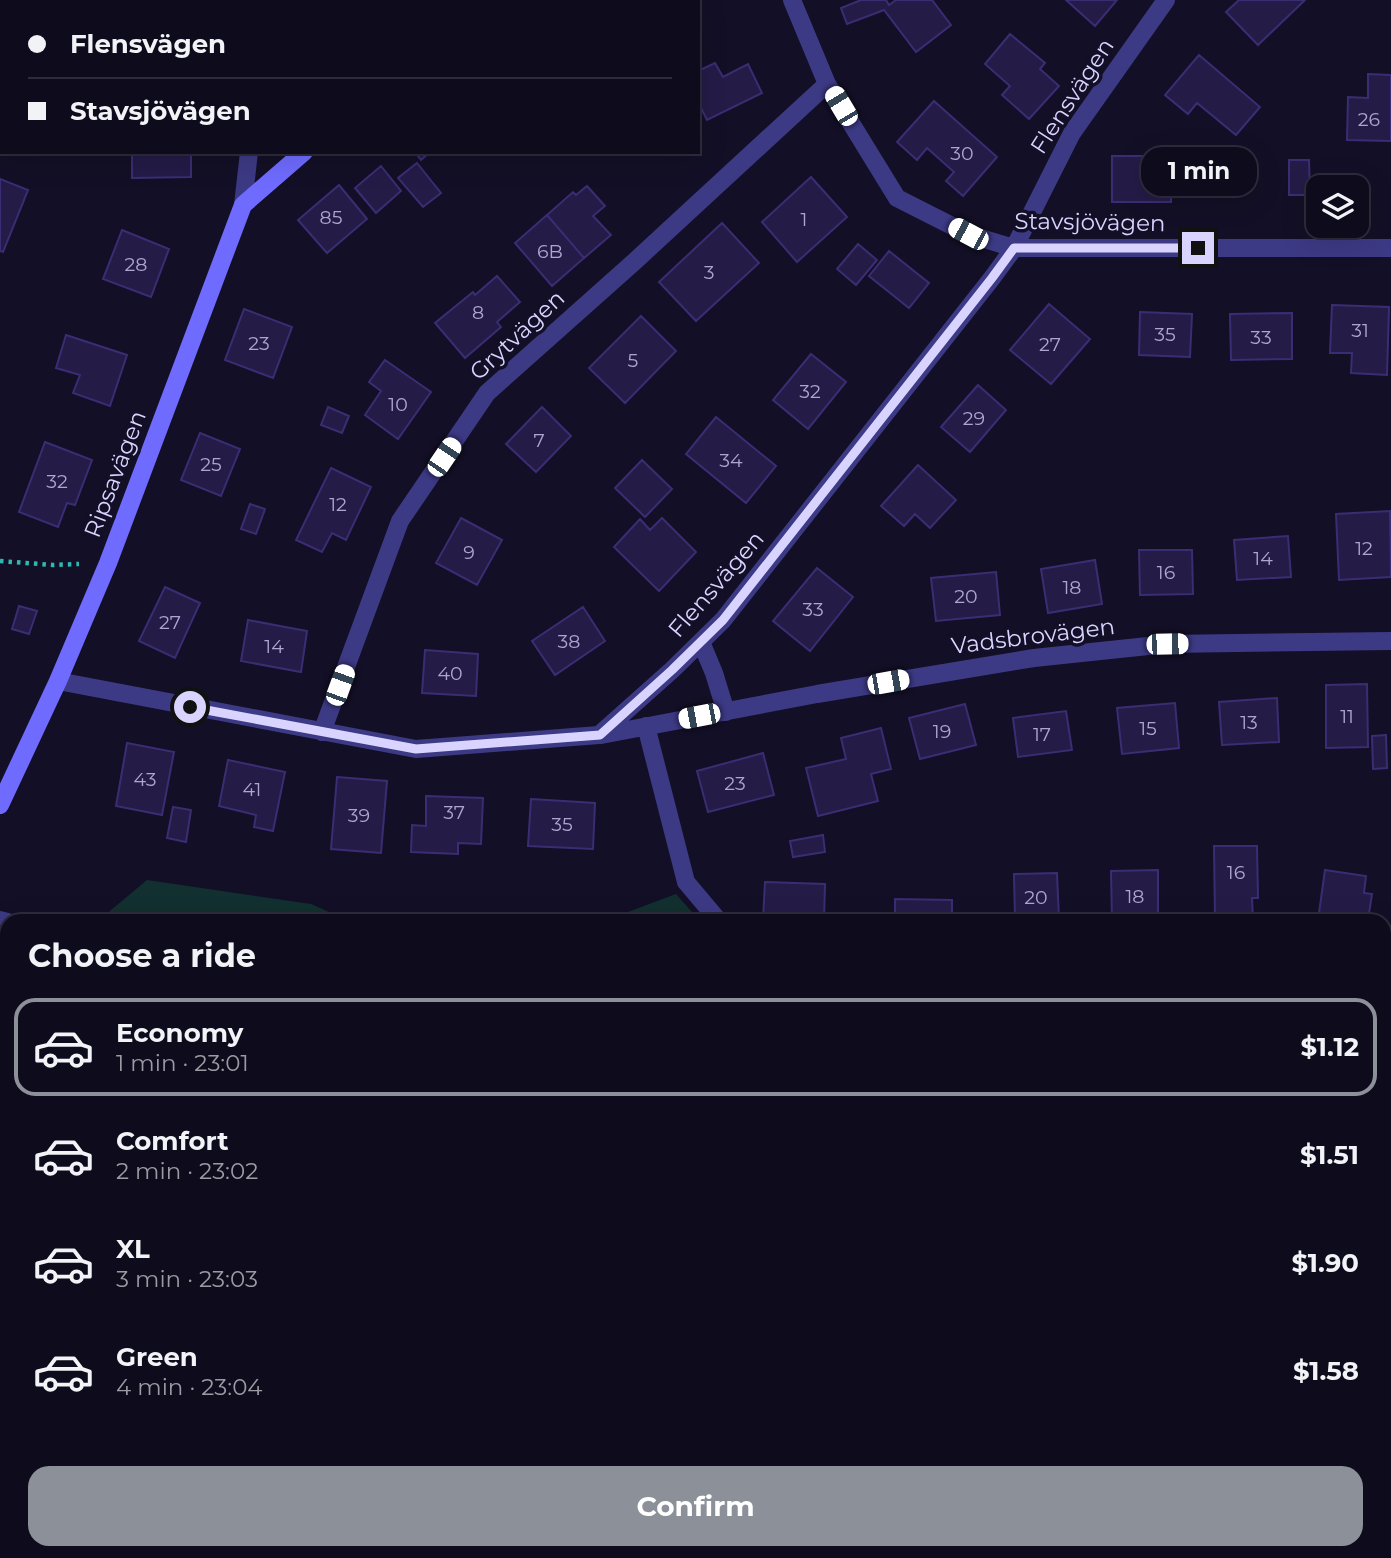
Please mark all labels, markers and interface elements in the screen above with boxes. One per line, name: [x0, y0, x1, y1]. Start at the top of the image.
text: Flensvägen: [70, 28, 226, 60]
street label: Flensvägen: [1024, 33, 1120, 159]
car: [822, 83, 861, 129]
text: Stavsjövägen: [70, 95, 251, 127]
house number: 26: [1358, 108, 1380, 131]
house number: 30: [950, 142, 974, 165]
callout: 1 min: [1140, 146, 1256, 196]
text: 1 min: [1168, 157, 1230, 185]
map controls: [1306, 175, 1369, 238]
button: layers: [1306, 175, 1369, 238]
house number: 85: [320, 206, 343, 229]
street label: Stavsjövägen: [1014, 207, 1166, 237]
house number: 1: [801, 208, 807, 231]
car: [945, 215, 992, 253]
route end: [1182, 232, 1214, 264]
house number: 6B: [537, 240, 563, 263]
house number: 28: [125, 253, 147, 276]
house number: 3: [704, 261, 714, 284]
street label: Grytvägen: [464, 284, 570, 386]
house number: 8: [472, 301, 484, 324]
house number: 31: [1351, 319, 1369, 342]
house number: 35: [1154, 323, 1176, 346]
house number: 33: [1250, 326, 1272, 349]
house number: 23: [248, 332, 270, 355]
house number: 27: [1039, 333, 1061, 356]
house number: 5: [628, 349, 639, 372]
house number: 32: [799, 380, 821, 403]
house number: 10: [388, 393, 408, 416]
street label: Ripsavägen: [78, 407, 152, 541]
house number: 29: [963, 407, 985, 430]
house number: 7: [533, 429, 545, 452]
car: [424, 434, 465, 480]
house number: 34: [719, 449, 743, 472]
house number: 25: [200, 453, 222, 476]
house number: 32: [46, 470, 68, 493]
house number: 12: [329, 493, 347, 516]
street label: Flensvägen: [662, 525, 770, 643]
house number: 12: [1355, 537, 1373, 560]
house number: 9: [463, 541, 475, 564]
house number: 14: [1253, 547, 1273, 570]
house number: 16: [1157, 561, 1175, 584]
house number: 18: [1063, 576, 1081, 599]
house number: 20: [954, 585, 978, 608]
house number: 33: [802, 598, 824, 621]
house number: 27: [159, 611, 181, 634]
street label: Vadsbrovägen: [950, 612, 1116, 660]
house number: 38: [558, 630, 580, 653]
car: [1146, 633, 1189, 655]
house number: 14: [264, 635, 284, 658]
car: [323, 662, 358, 708]
house number: 40: [437, 662, 463, 685]
car: [866, 668, 911, 696]
route start: [174, 691, 206, 723]
car: [677, 702, 722, 730]
house number: 11: [1340, 705, 1354, 728]
house number: 13: [1240, 711, 1258, 734]
house number: 15: [1139, 717, 1157, 740]
house number: 19: [933, 720, 951, 743]
house number: 17: [1033, 723, 1051, 746]
house number: 43: [134, 768, 157, 791]
house number: 23: [724, 772, 746, 795]
house number: 41: [243, 778, 261, 801]
house number: 37: [443, 801, 465, 824]
house number: 39: [348, 804, 370, 827]
house number: 35: [551, 813, 573, 836]
house number: 16: [1227, 861, 1245, 884]
house number: 18: [1126, 885, 1144, 908]
house number: 20: [1024, 886, 1048, 909]
text: Choose a ride: [28, 936, 256, 975]
icon: car: [32, 1016, 95, 1079]
text: Economy: [116, 1017, 243, 1049]
text: $1.12: [1301, 1031, 1359, 1063]
text: 1 min · 23:01: [116, 1049, 249, 1077]
icon: car: [32, 1124, 95, 1187]
text: Comfort: [116, 1125, 228, 1157]
text: $1.51: [1300, 1139, 1359, 1171]
text: 2 min · 23:02: [116, 1157, 258, 1185]
icon: car: [32, 1232, 95, 1295]
text: XL: [116, 1233, 150, 1265]
text: $1.90: [1291, 1247, 1359, 1279]
text: 3 min · 23:03: [116, 1265, 258, 1293]
icon: car: [32, 1340, 95, 1403]
text: Green: [116, 1341, 198, 1373]
text: $1.58: [1293, 1355, 1359, 1387]
text: 4 min · 23:04: [116, 1373, 263, 1401]
button: Confirm: [28, 1466, 1363, 1546]

